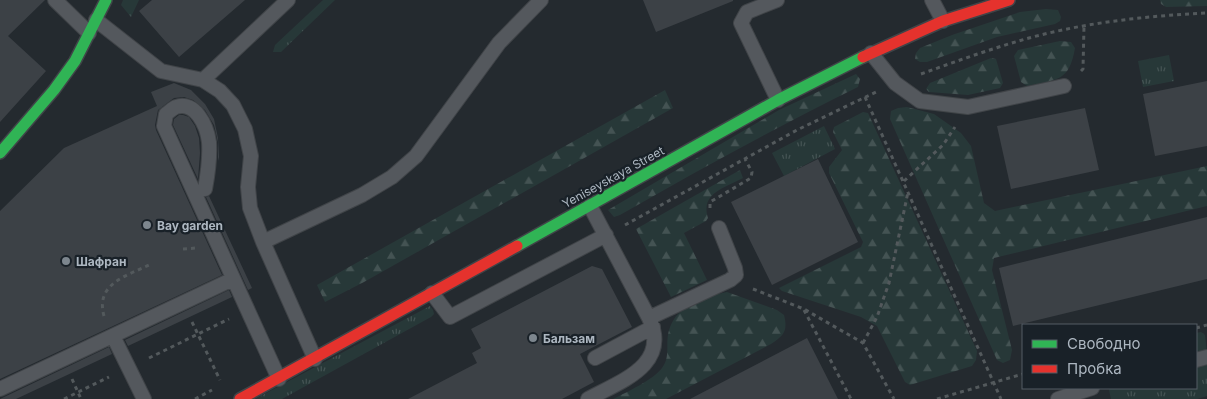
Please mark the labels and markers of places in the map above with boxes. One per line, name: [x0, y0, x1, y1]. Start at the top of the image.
place label: Bay garden: [157, 218, 223, 233]
marker: Bay garden: [141, 219, 153, 231]
place label: Шафран: [76, 254, 126, 269]
marker: Шафран: [60, 255, 72, 267]
place label: Бальзам: [543, 331, 595, 346]
marker: Бальзам: [527, 332, 539, 344]

